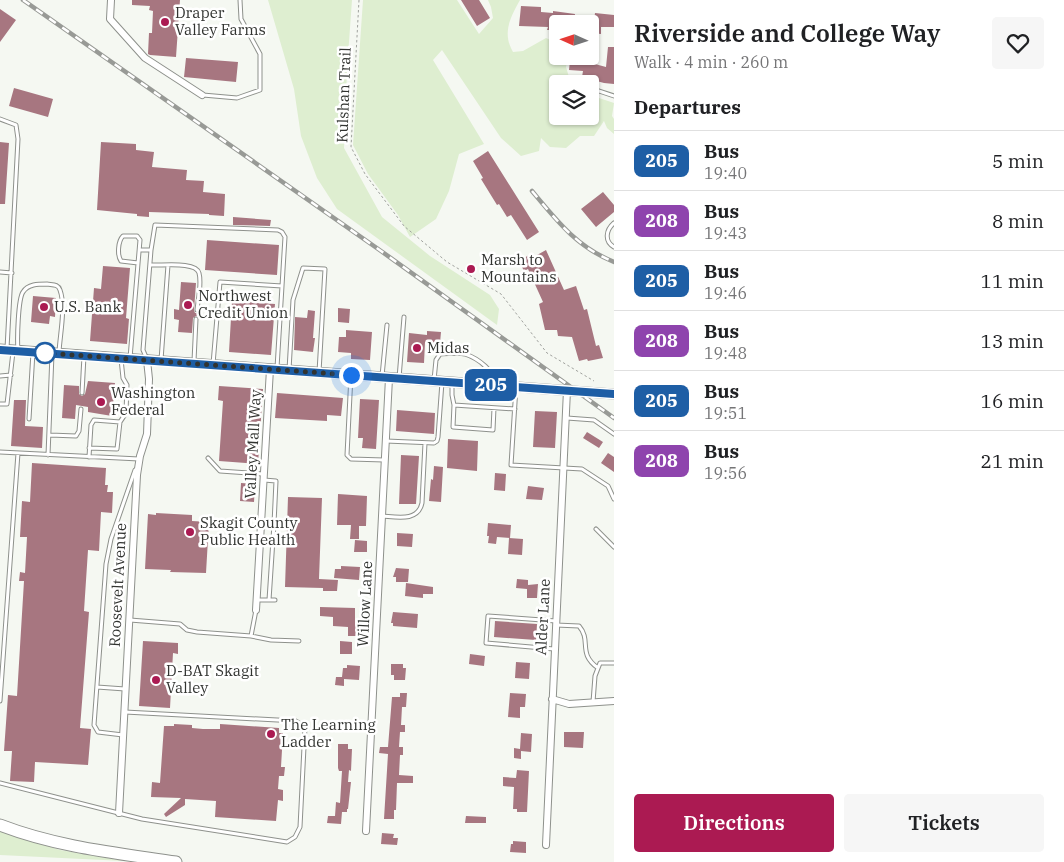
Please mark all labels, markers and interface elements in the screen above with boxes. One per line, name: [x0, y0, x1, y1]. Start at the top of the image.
place label: Draper Valley Farms: [175, 3, 266, 39]
north arrow: [549, 15, 599, 65]
map controls: [549, 15, 599, 125]
marker: Draper Valley Farms: [159, 16, 171, 28]
text: Riverside and College Way: [634, 17, 940, 49]
button: heart: [992, 17, 1044, 69]
street label: Kulshan Trail: [332, 47, 355, 143]
text: Walk · 4 min · 260 m: [634, 52, 788, 72]
button: layers: [549, 75, 599, 125]
text: Departures: [634, 95, 741, 119]
text: Bus: [704, 139, 739, 163]
text: 205: [645, 149, 678, 172]
text: 5 min: [992, 149, 1044, 173]
text: 19:40: [704, 163, 747, 183]
text: Bus: [704, 199, 739, 223]
text: 208: [645, 209, 678, 232]
text: 8 min: [992, 209, 1044, 233]
text: 19:43: [704, 223, 747, 243]
place label: Marsh to Mountains: [481, 250, 557, 286]
text: Bus: [704, 259, 739, 283]
marker: Marsh to Mountains: [465, 263, 477, 275]
text: 205: [645, 269, 678, 292]
text: 11 min: [981, 269, 1044, 293]
text: 19:46: [704, 283, 747, 303]
place label: Northwest Credit Union: [198, 286, 289, 322]
place label: U.S. Bank: [54, 297, 121, 316]
marker: Northwest Credit Union: [182, 299, 194, 311]
marker: U.S. Bank: [38, 301, 50, 313]
text: Bus: [704, 319, 739, 343]
text: 208: [645, 329, 678, 352]
text: 13 min: [981, 329, 1044, 353]
place label: Midas: [427, 338, 469, 357]
unlabelled marker: [34, 342, 56, 364]
marker: Midas: [411, 342, 423, 354]
text: 19:48: [704, 343, 747, 363]
your location: [339, 363, 364, 388]
line badge: 205: [462, 369, 520, 401]
text: 205: [475, 373, 507, 396]
text: Bus: [704, 379, 739, 403]
place label: Washington Federal: [111, 383, 196, 419]
street label: Valley Mall Way: [240, 389, 265, 499]
text: 205: [645, 389, 678, 412]
text: 16 min: [981, 389, 1044, 413]
marker: Washington Federal: [95, 396, 107, 408]
text: 19:51: [704, 403, 747, 423]
text: Bus: [704, 439, 739, 463]
text: 208: [645, 449, 678, 472]
text: 21 min: [981, 449, 1044, 473]
text: 19:56: [704, 463, 747, 483]
place label: Skagit County Public Health: [200, 513, 298, 549]
street label: Roosevelt Avenue: [105, 522, 130, 647]
marker: Skagit County Public Health: [184, 526, 196, 538]
street label: Willow Lane: [353, 560, 376, 648]
street label: Alder Lane: [531, 578, 554, 656]
place label: D-BAT Skagit Valley: [166, 661, 259, 697]
marker: D-BAT Skagit Valley: [150, 674, 162, 686]
place label: The Learning Ladder: [281, 715, 376, 751]
marker: The Learning Ladder: [265, 728, 277, 740]
button: Directions: [634, 794, 834, 852]
button: Tickets: [844, 794, 1044, 852]

